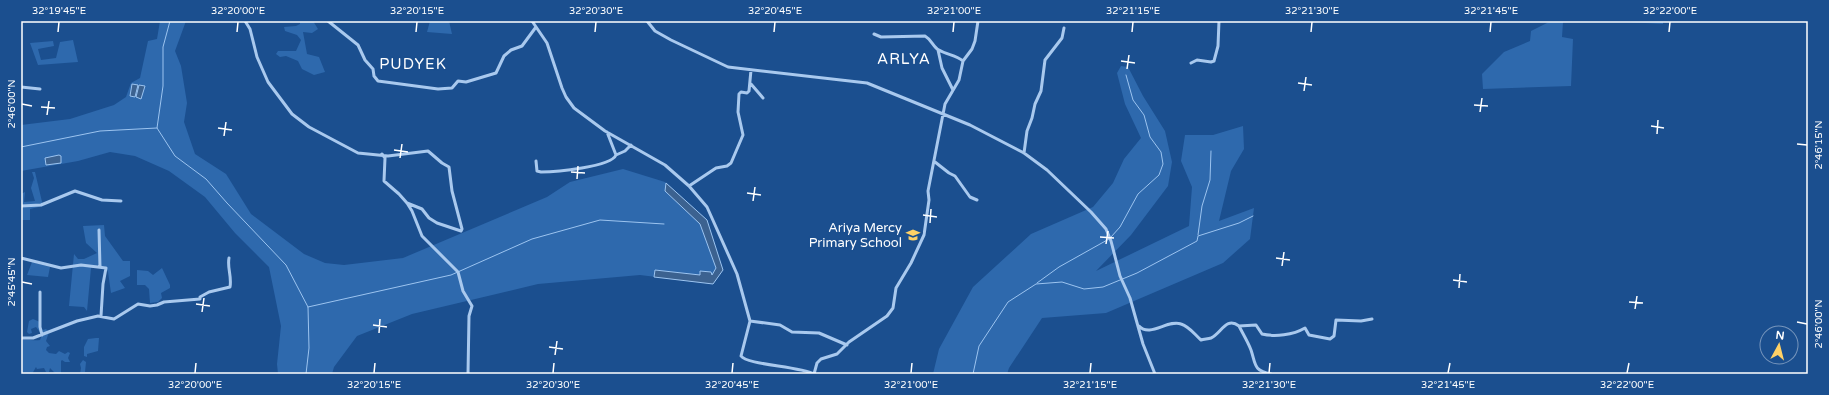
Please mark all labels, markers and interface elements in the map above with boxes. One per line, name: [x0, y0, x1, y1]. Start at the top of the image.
text: 32°19'45"E: [32, 5, 86, 17]
text: 32°20'00"E: [211, 5, 265, 17]
text: 32°20'15"E: [390, 5, 444, 17]
text: 32°20'30"E: [569, 5, 623, 17]
text: 32°20'45"E: [748, 5, 802, 17]
text: 32°21'00"E: [927, 5, 981, 17]
text: 32°21'15"E: [1106, 5, 1160, 17]
text: 32°21'30"E: [1285, 5, 1339, 17]
text: 32°21'45"E: [1464, 5, 1518, 17]
text: 32°22'00"E: [1643, 5, 1697, 17]
district label: ARLYA: [877, 50, 931, 68]
district label: PUDYEK: [379, 55, 447, 73]
text: 2°46'00"N: [6, 79, 18, 129]
text: 2°46'15"N: [1813, 120, 1825, 170]
place label: Ariya Mercy Primary School: [809, 220, 902, 251]
school or university icon: Ariya Mercy Primary School: [905, 227, 921, 243]
text: 2°45'45"N: [6, 257, 18, 307]
text: 2°46'00"N: [1813, 299, 1825, 349]
north arrow: [1759, 325, 1799, 365]
text: N: [1775, 329, 1785, 343]
text: 32°20'00"E: [168, 379, 222, 391]
text: 32°20'15"E: [347, 379, 401, 391]
text: 32°20'30"E: [526, 379, 580, 391]
text: 32°20'45"E: [705, 379, 759, 391]
text: 32°21'00"E: [884, 379, 938, 391]
text: 32°21'15"E: [1063, 379, 1117, 391]
text: 32°21'30"E: [1242, 379, 1296, 391]
text: 32°21'45"E: [1421, 379, 1475, 391]
text: 32°22'00"E: [1600, 379, 1654, 391]

